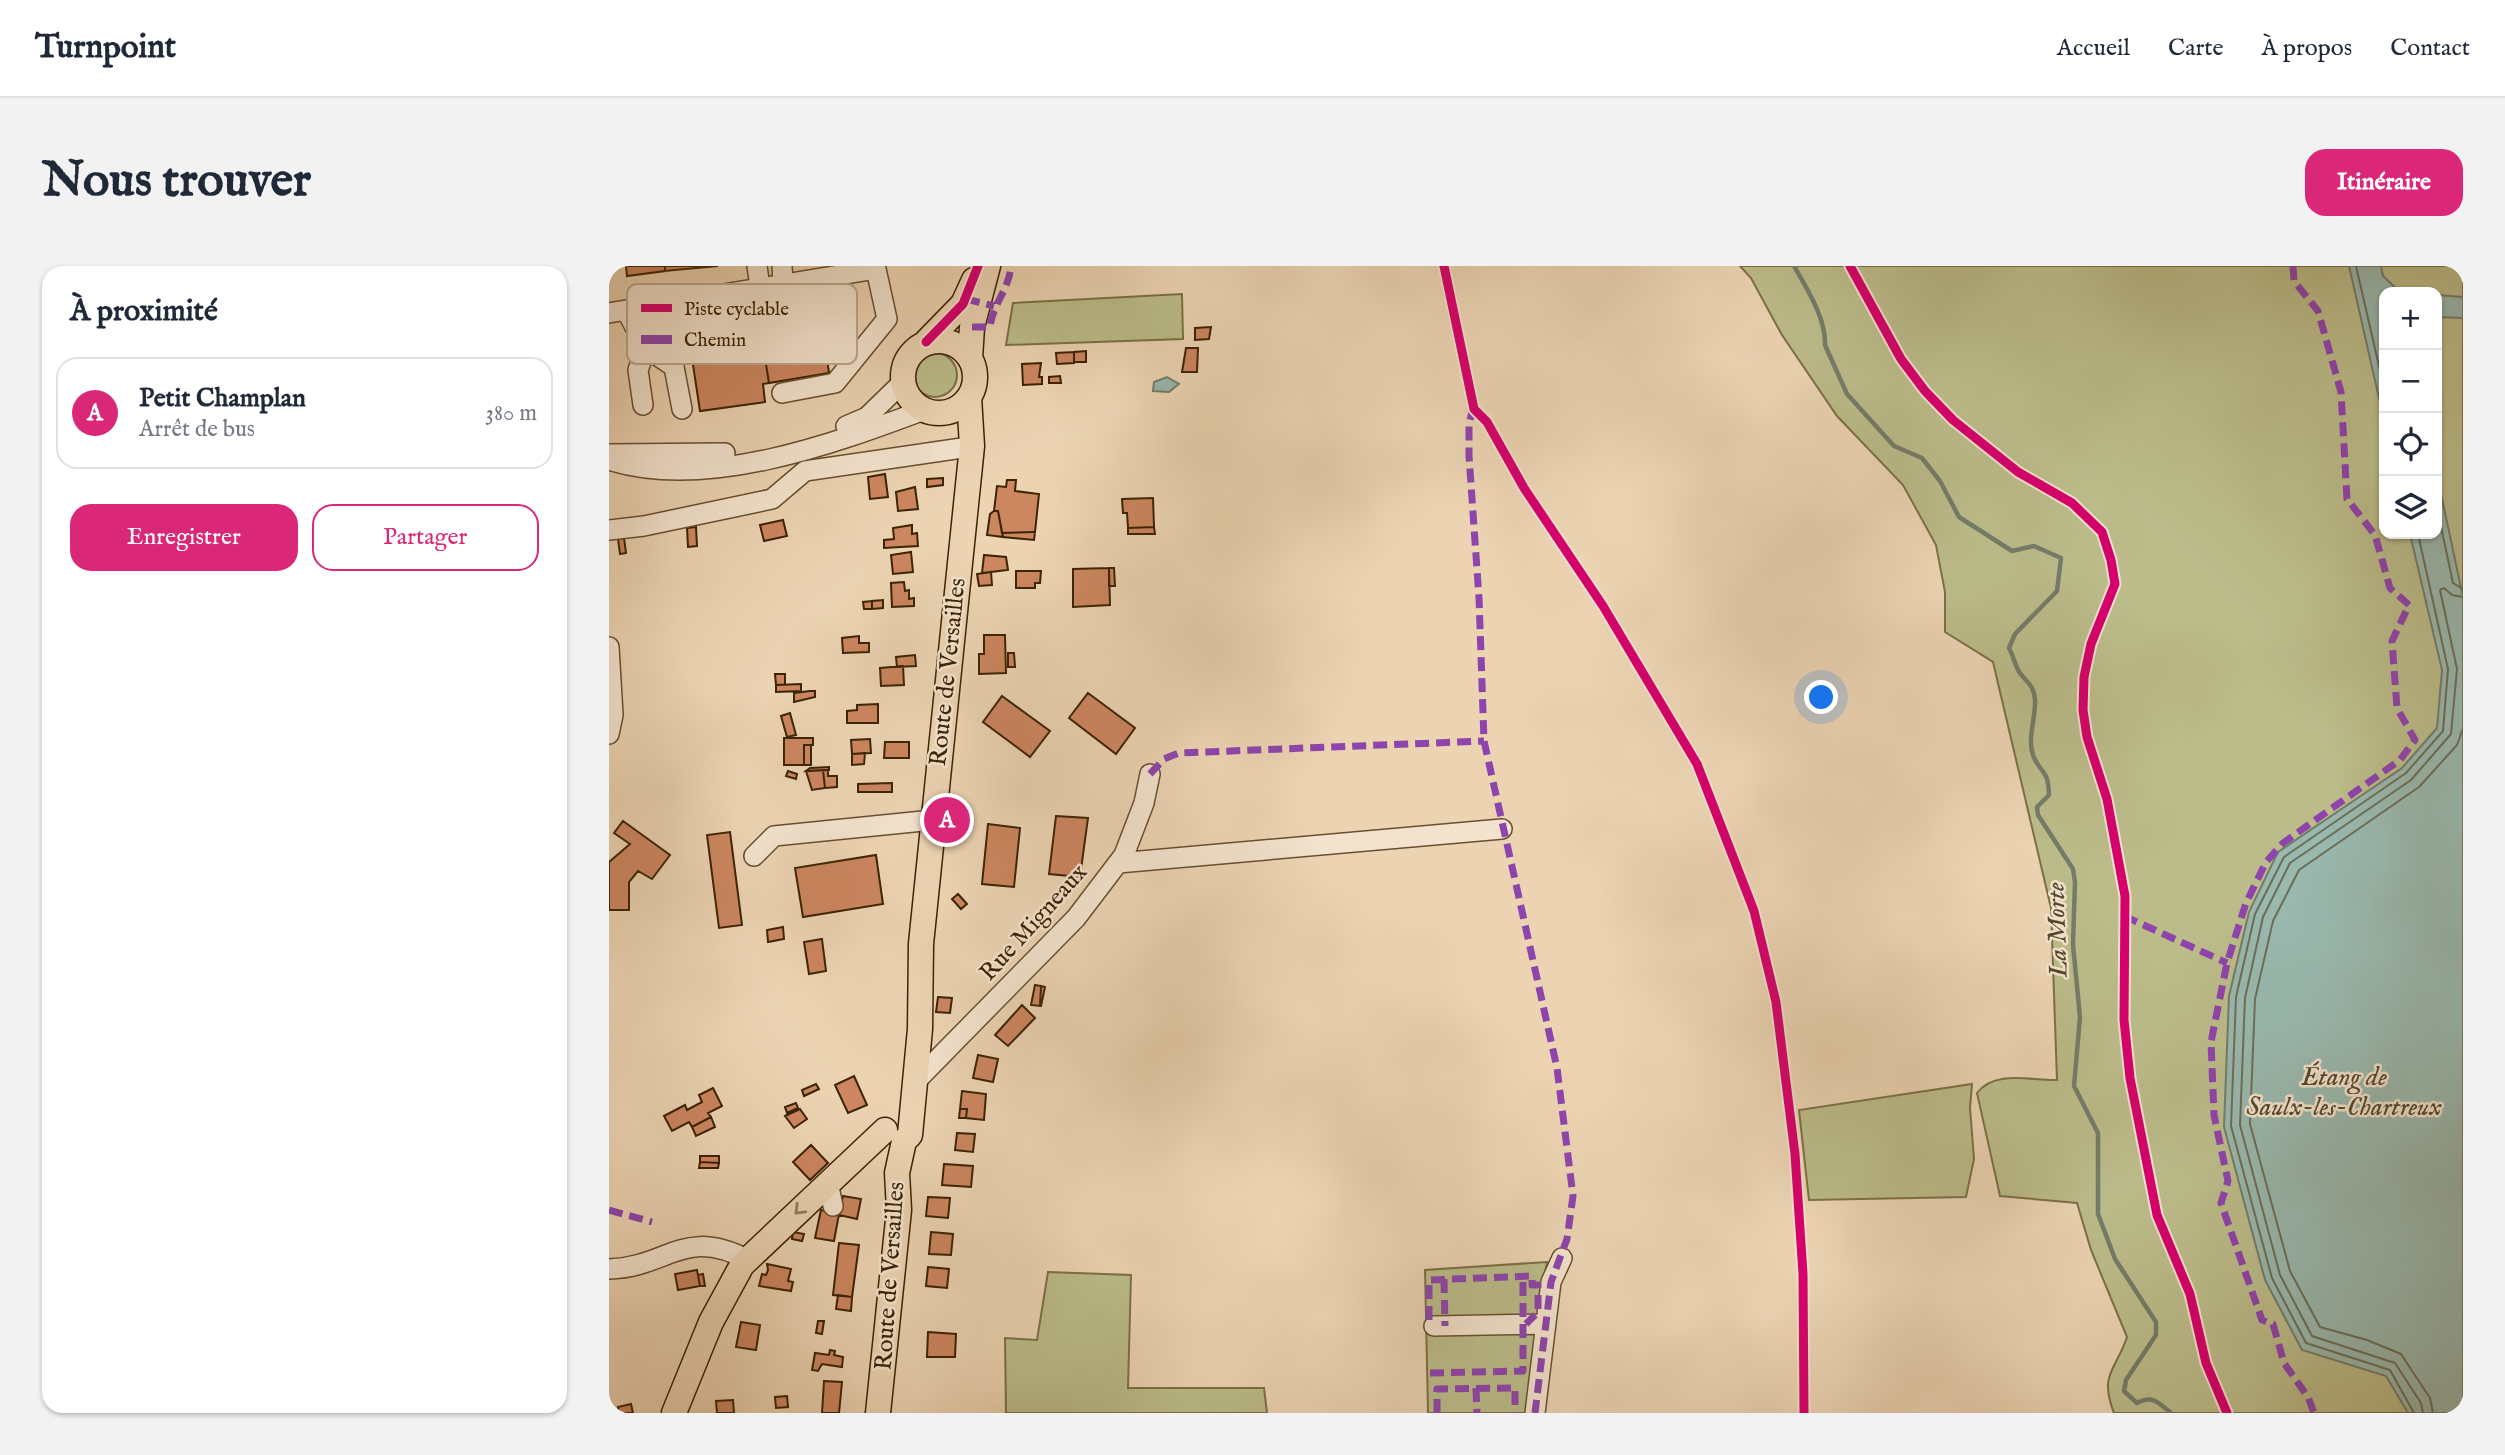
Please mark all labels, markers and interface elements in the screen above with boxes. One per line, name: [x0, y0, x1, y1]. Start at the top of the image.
text: Turnpoint: [35, 27, 176, 69]
text: Accueil: [2057, 33, 2130, 64]
text: Carte: [2168, 33, 2224, 64]
text: À propos: [2262, 33, 2352, 64]
text: Contact: [2390, 33, 2470, 64]
button: Itinéraire: [2305, 149, 2463, 216]
text: Nous trouver: [42, 151, 311, 213]
legend: [627, 284, 857, 364]
map controls: [2379, 287, 2442, 539]
button: +: [2379, 287, 2442, 350]
text: À proximité: [70, 293, 218, 331]
text: Piste cyclable: [684, 298, 789, 322]
text: Chemin: [684, 329, 746, 353]
button: −: [2379, 350, 2442, 413]
text: Petit Champlan: [139, 382, 306, 415]
text: A: [87, 399, 103, 428]
text: 380 m: [485, 399, 537, 428]
button: locate: [2379, 413, 2442, 476]
text: Arrêt de bus: [139, 415, 255, 444]
button: layers: [2379, 476, 2442, 539]
button: Enregistrer: [70, 504, 298, 571]
button: Partager: [312, 504, 539, 571]
street label: Route de Versailles: [923, 577, 974, 768]
your location: [1804, 680, 1838, 714]
pin: A: [924, 794, 970, 846]
street label: Rue Migneaux: [973, 858, 1095, 988]
water label: La Morte: [2039, 881, 2076, 979]
water label: Étang de Saulx-les-Chartreux: [2246, 1061, 2442, 1124]
street label: Route de Versailles: [868, 1181, 913, 1371]
one-way arrow: [794, 1202, 807, 1215]

